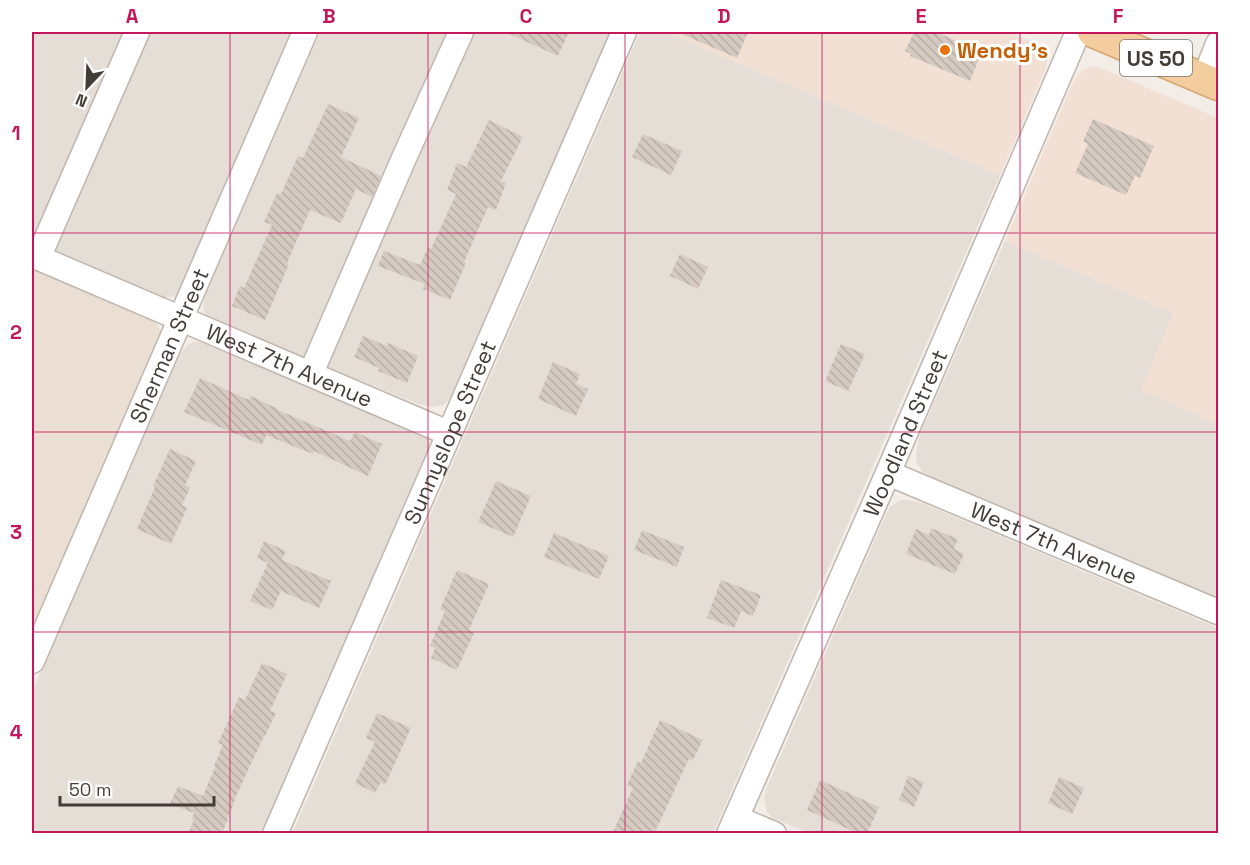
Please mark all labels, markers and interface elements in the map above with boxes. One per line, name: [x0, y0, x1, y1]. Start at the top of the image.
text: A: [126, 3, 139, 29]
text: B: [322, 3, 336, 29]
text: C: [520, 3, 533, 29]
text: D: [717, 3, 731, 29]
text: E: [915, 3, 927, 29]
text: F: [1113, 3, 1124, 29]
place label: Wendy's: [957, 36, 1048, 64]
road number: US 50: [1120, 40, 1192, 76]
marker: Wendy's: [938, 43, 952, 57]
north arrow: [57, 57, 117, 117]
text: N: [72, 89, 90, 112]
text: 1: [11, 120, 21, 146]
street label: Sherman Street: [123, 264, 215, 427]
street label: West 7th Avenue: [202, 317, 377, 413]
text: 2: [10, 319, 22, 345]
street label: Sunnyslope Street: [397, 336, 502, 529]
street label: Woodland Street: [857, 345, 953, 521]
street label: West 7th Avenue: [966, 495, 1141, 590]
text: 3: [10, 519, 22, 545]
text: 4: [10, 719, 23, 745]
scale bar: [60, 769, 214, 807]
text: 50 m: [69, 778, 111, 801]

